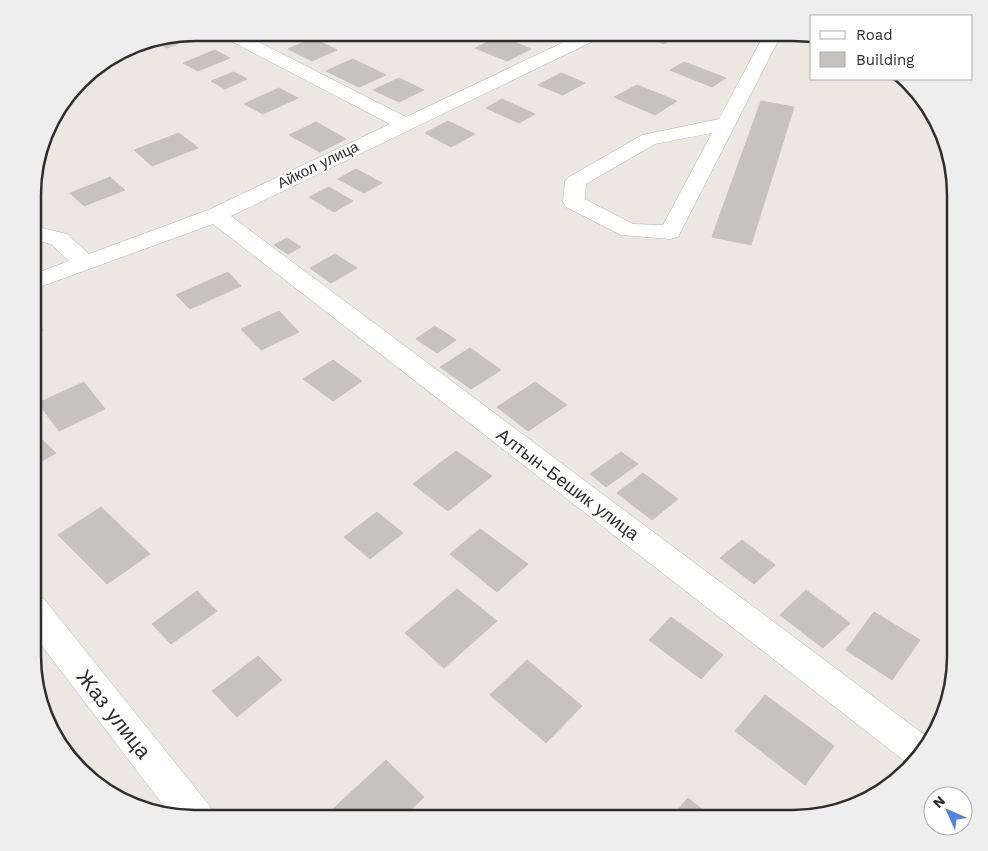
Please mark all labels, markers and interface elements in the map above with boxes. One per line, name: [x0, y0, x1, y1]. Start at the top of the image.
legend: [810, 15, 973, 80]
text: Road: [856, 26, 893, 44]
text: Building: [856, 51, 914, 69]
street label: Айкол улица: [274, 137, 362, 192]
street label: Алтын-Бешик улица: [493, 424, 644, 545]
street label: Жаз улица: [72, 665, 157, 764]
north arrow: [923, 786, 973, 836]
text: N: [929, 792, 948, 811]

